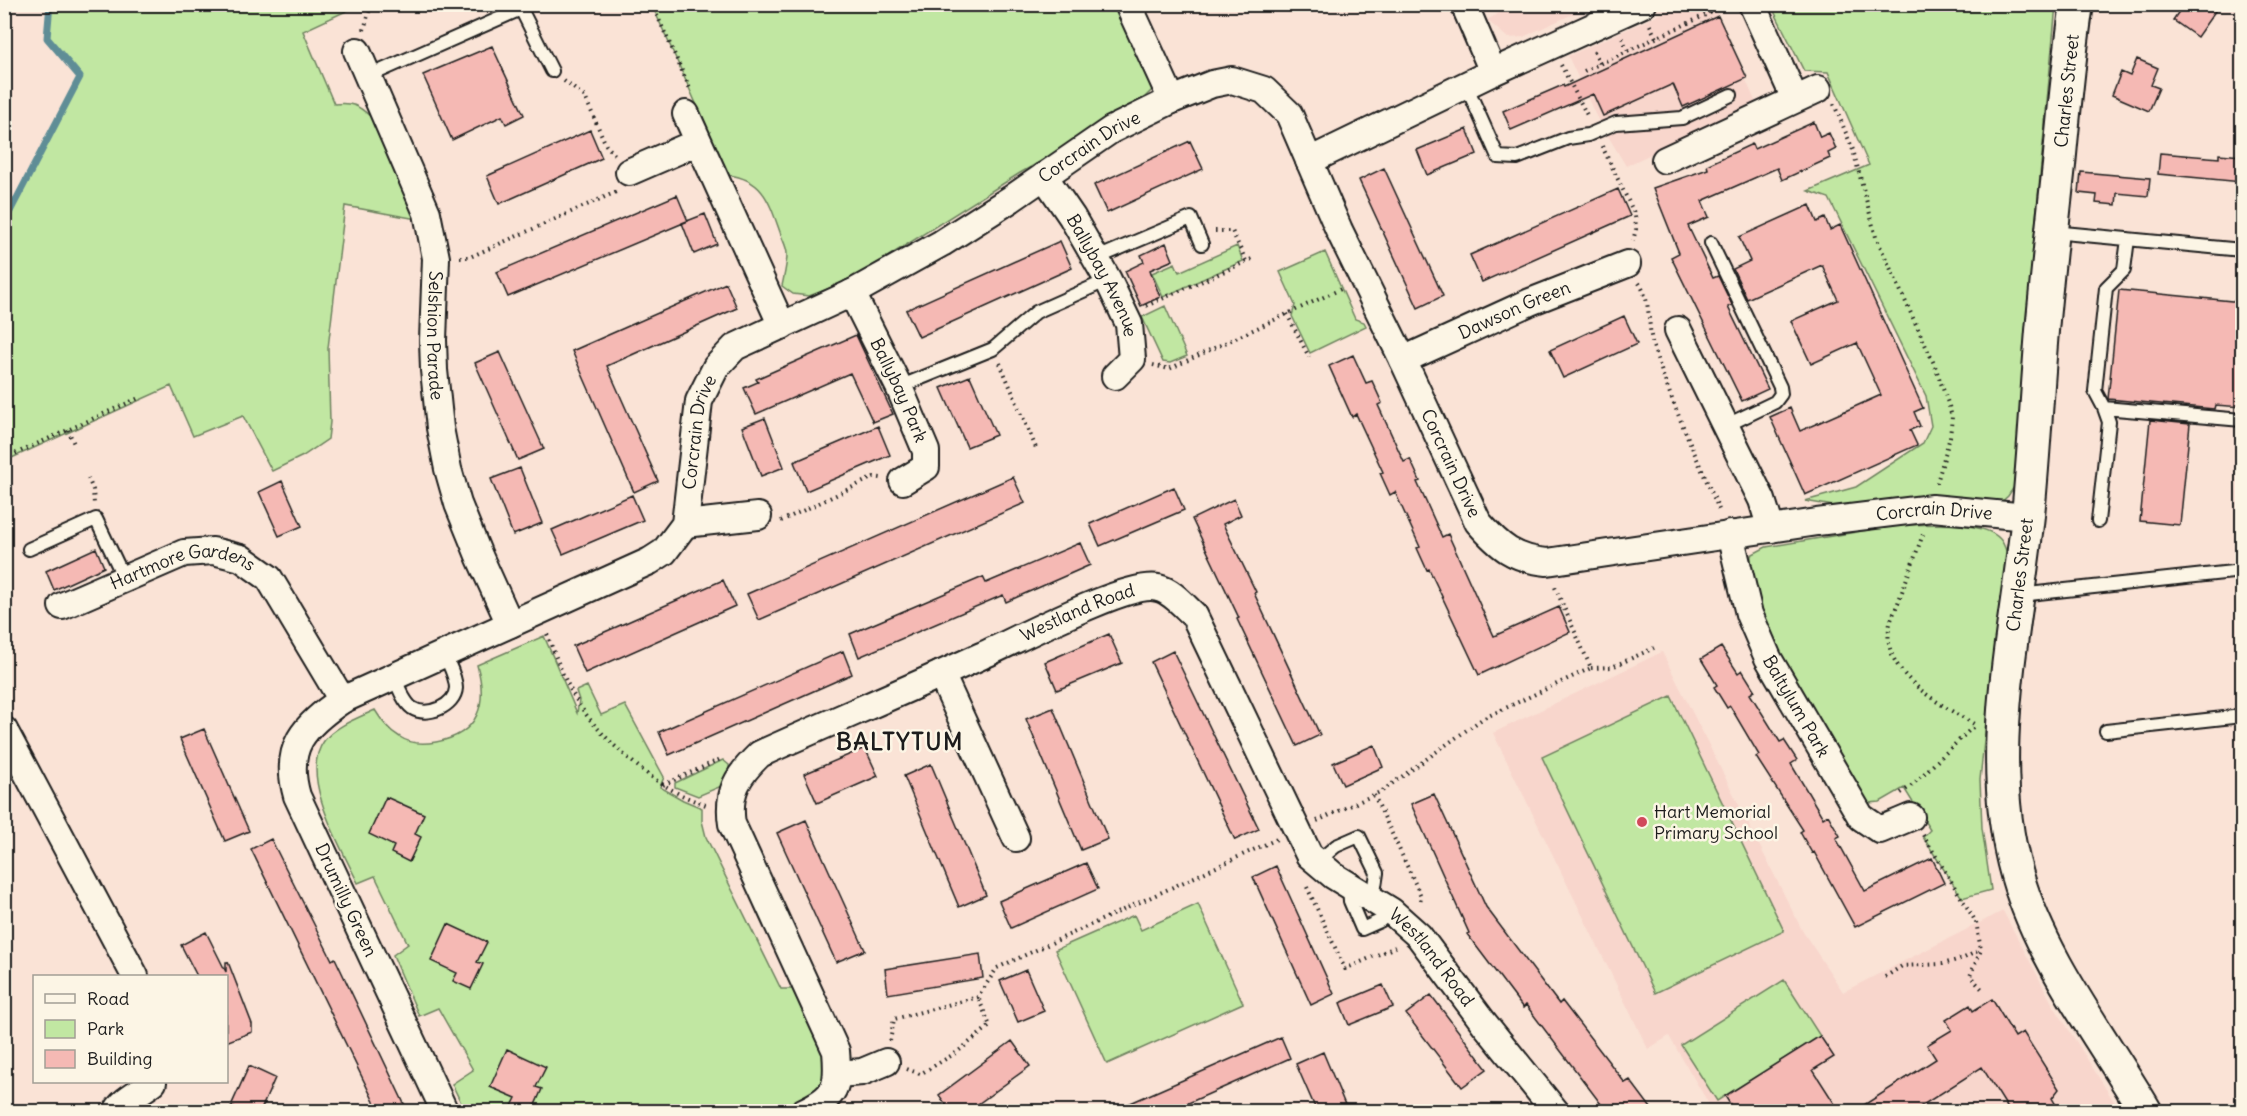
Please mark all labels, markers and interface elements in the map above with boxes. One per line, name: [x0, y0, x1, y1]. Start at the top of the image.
street label: Charles Street: [2049, 33, 2084, 149]
street label: Corcrain Drive: [1034, 105, 1144, 188]
street label: Ballybay Avenue: [1062, 210, 1142, 338]
street label: Selshion Parade: [422, 270, 449, 401]
street label: Dawson Green: [1454, 275, 1573, 344]
street label: Ballybay Park: [865, 334, 933, 446]
street label: Corcrain Drive: [677, 371, 721, 491]
street label: Corcrain Drive: [1416, 405, 1486, 521]
street label: Corcrain Drive: [1875, 496, 1994, 526]
street label: Charles Street: [2001, 517, 2038, 633]
street label: Hartmore Gardens: [106, 539, 260, 595]
street label: Westland Road: [1017, 578, 1138, 646]
street label: Baltylum Park: [1758, 651, 1835, 761]
district label: BALTYTUM: [836, 726, 964, 756]
place label: Hart Memorial Primary School: [1654, 800, 1778, 844]
marker: Hart Memorial Primary School: [1635, 815, 1649, 829]
street label: Drumilly Green: [310, 839, 383, 960]
street label: Westland Road: [1384, 903, 1480, 1011]
legend: [33, 975, 228, 1083]
text: Road: [87, 987, 130, 1010]
text: Park: [87, 1017, 124, 1040]
text: Building: [87, 1047, 152, 1070]

